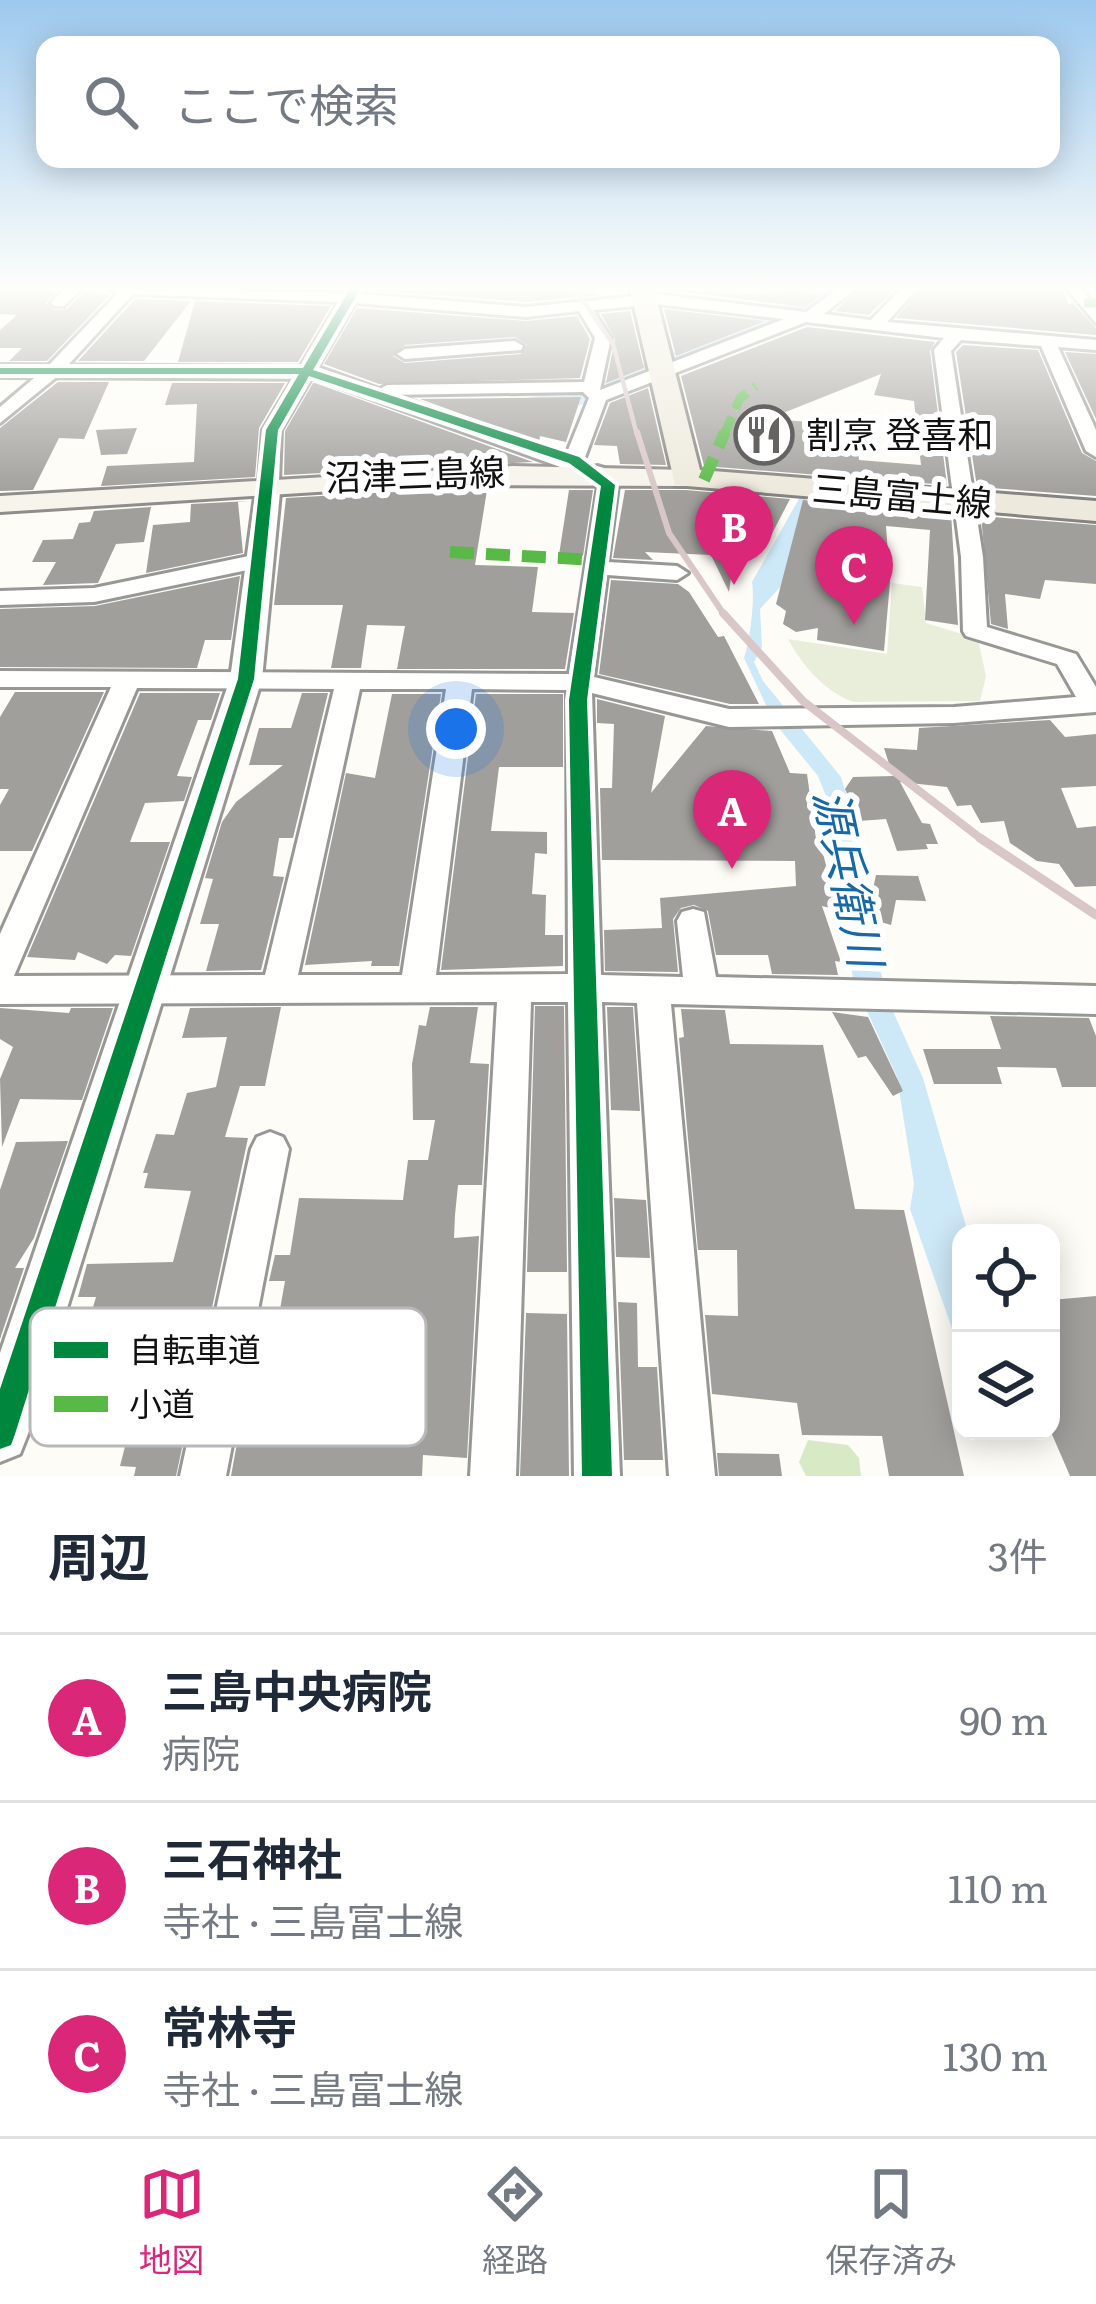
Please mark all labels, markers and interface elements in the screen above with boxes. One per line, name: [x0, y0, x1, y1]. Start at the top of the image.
search box: [36, 36, 1060, 168]
icon: search: [78, 69, 144, 135]
text: ここで検索: [174, 69, 399, 136]
restaurant icon: 割烹 登喜和: [733, 404, 795, 466]
place label: 割烹 登喜和: [806, 406, 993, 459]
street label: 沼津三島線: [324, 443, 506, 502]
street label: 三島富士線: [810, 459, 994, 528]
pin: B: [695, 486, 773, 585]
pin: C: [815, 526, 893, 625]
your location: [426, 699, 486, 759]
pin: A: [693, 770, 771, 869]
water label: 源兵衛川: [800, 782, 904, 976]
map controls: [952, 1224, 1060, 1440]
button: locate: [952, 1224, 1060, 1332]
legend: [30, 1308, 426, 1446]
text: 自転車道: [129, 1323, 261, 1372]
button: layers: [952, 1332, 1060, 1440]
text: 小道: [129, 1377, 195, 1426]
text: 周辺: [48, 1516, 150, 1592]
text: 3件: [988, 1525, 1048, 1583]
text: 三島中央病院: [162, 1655, 432, 1722]
text: A: [72, 1689, 102, 1747]
text: 90 m: [959, 1689, 1048, 1747]
text: 病院: [162, 1722, 240, 1780]
text: 三石神社: [162, 1823, 342, 1890]
text: B: [74, 1857, 100, 1915]
text: 110 m: [948, 1857, 1048, 1915]
text: 寺社 · 三島富士線: [162, 1890, 464, 1948]
text: 常林寺: [162, 1991, 297, 2058]
text: C: [73, 2025, 101, 2083]
text: 130 m: [943, 2025, 1048, 2083]
text: 寺社 · 三島富士線: [162, 2058, 464, 2116]
tab: 地図: [139, 2161, 205, 2282]
tab: 経路: [482, 2161, 548, 2282]
tab: 保存済み: [825, 2161, 957, 2282]

